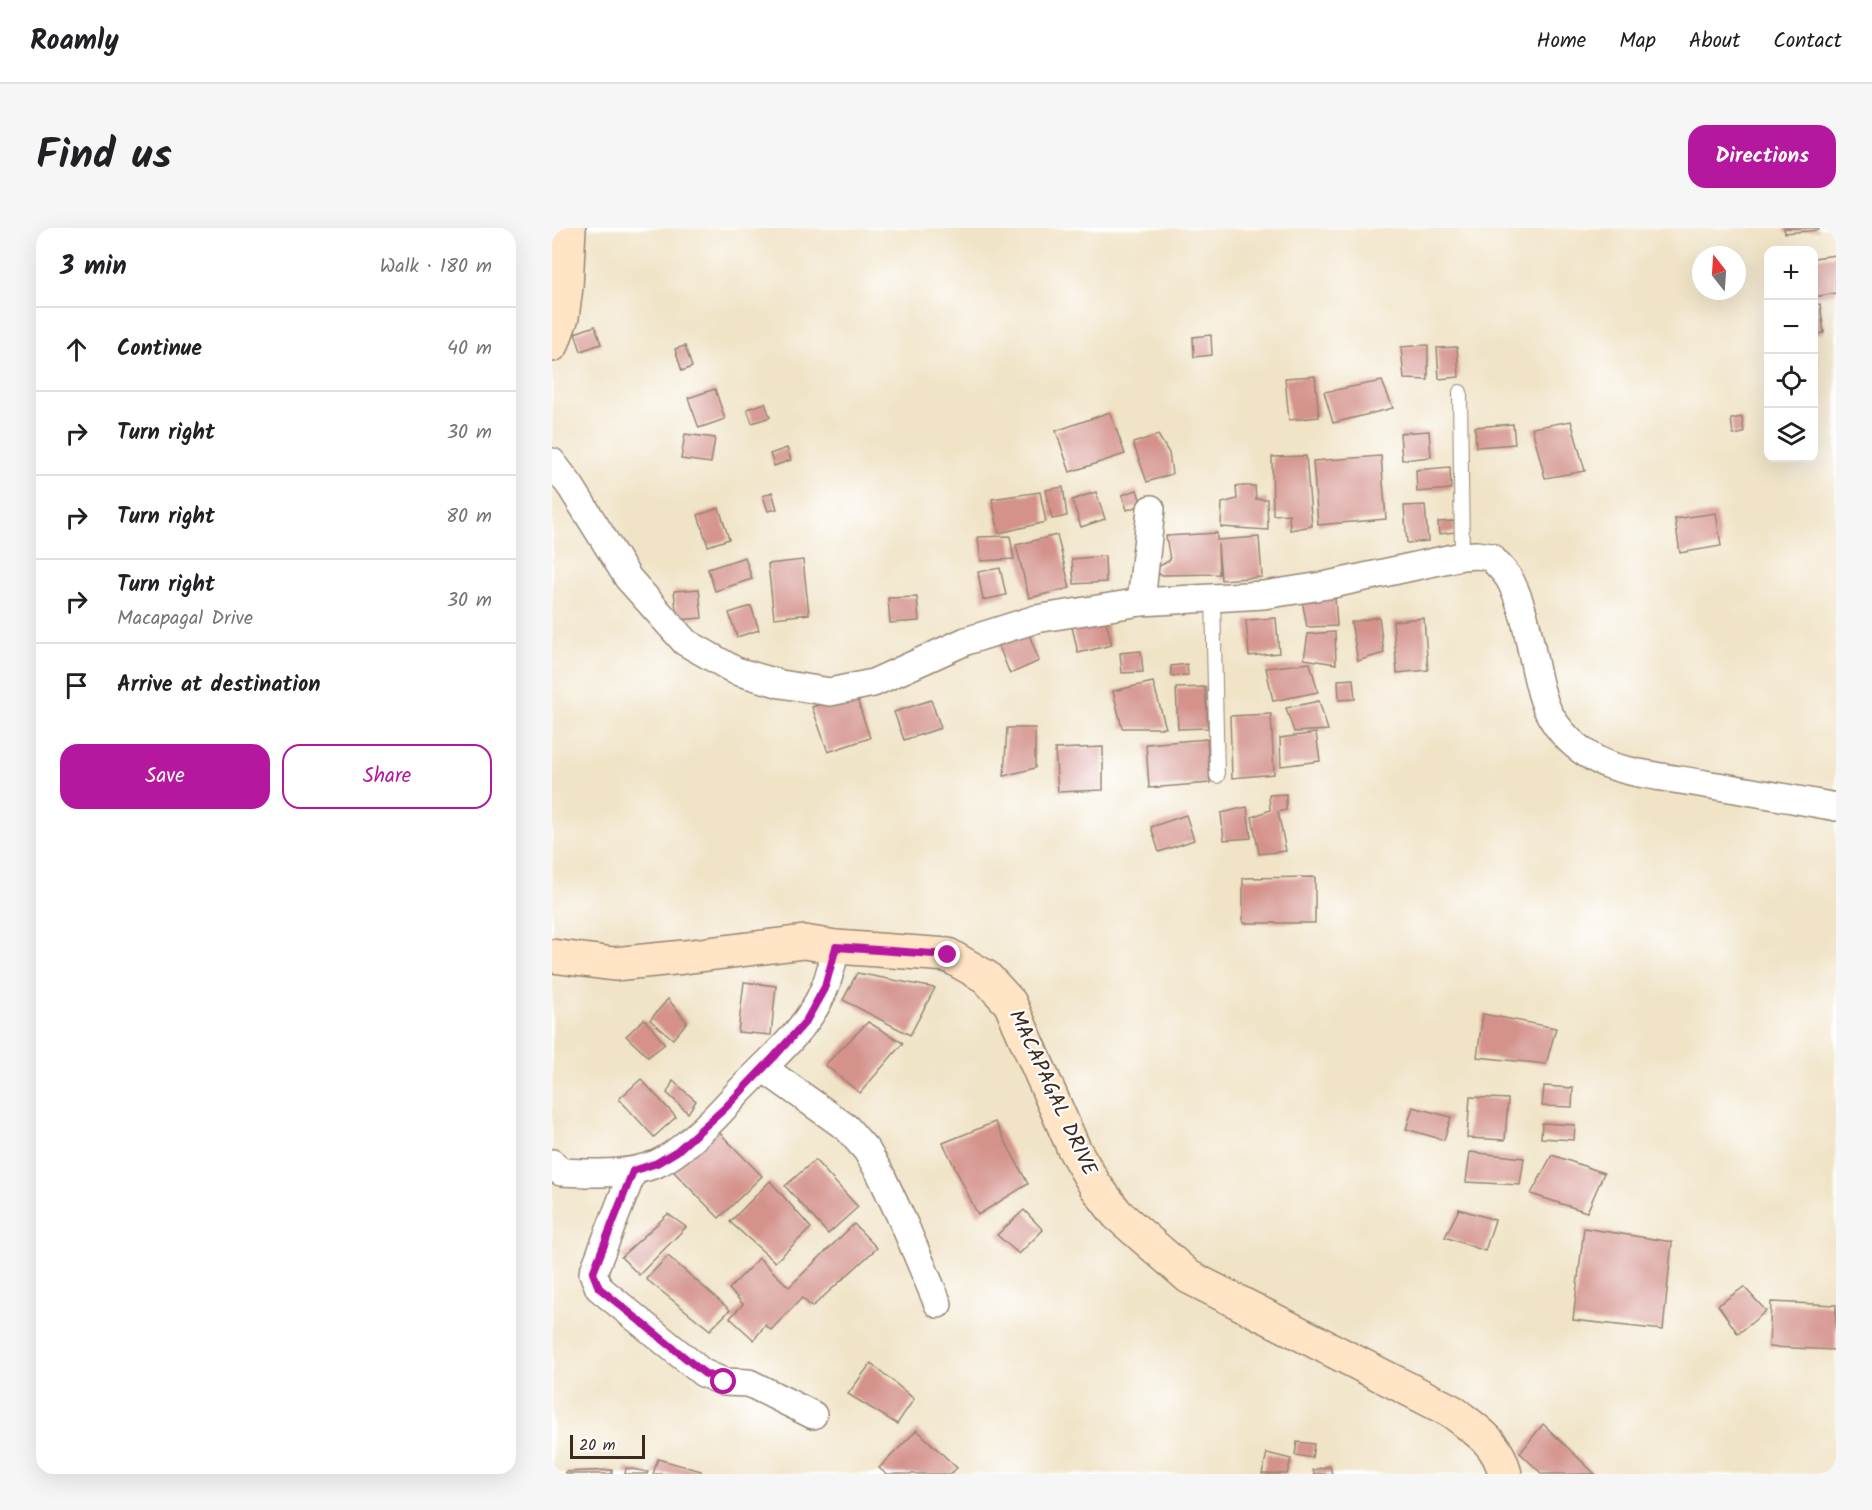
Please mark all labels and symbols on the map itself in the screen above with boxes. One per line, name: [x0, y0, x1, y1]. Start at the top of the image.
north arrow: [1692, 246, 1746, 300]
route end: [934, 941, 960, 967]
street label: MACAPAGAL DRIVE: [999, 1004, 1105, 1182]
route start: [710, 1368, 736, 1394]
scale bar: [570, 1432, 645, 1460]

